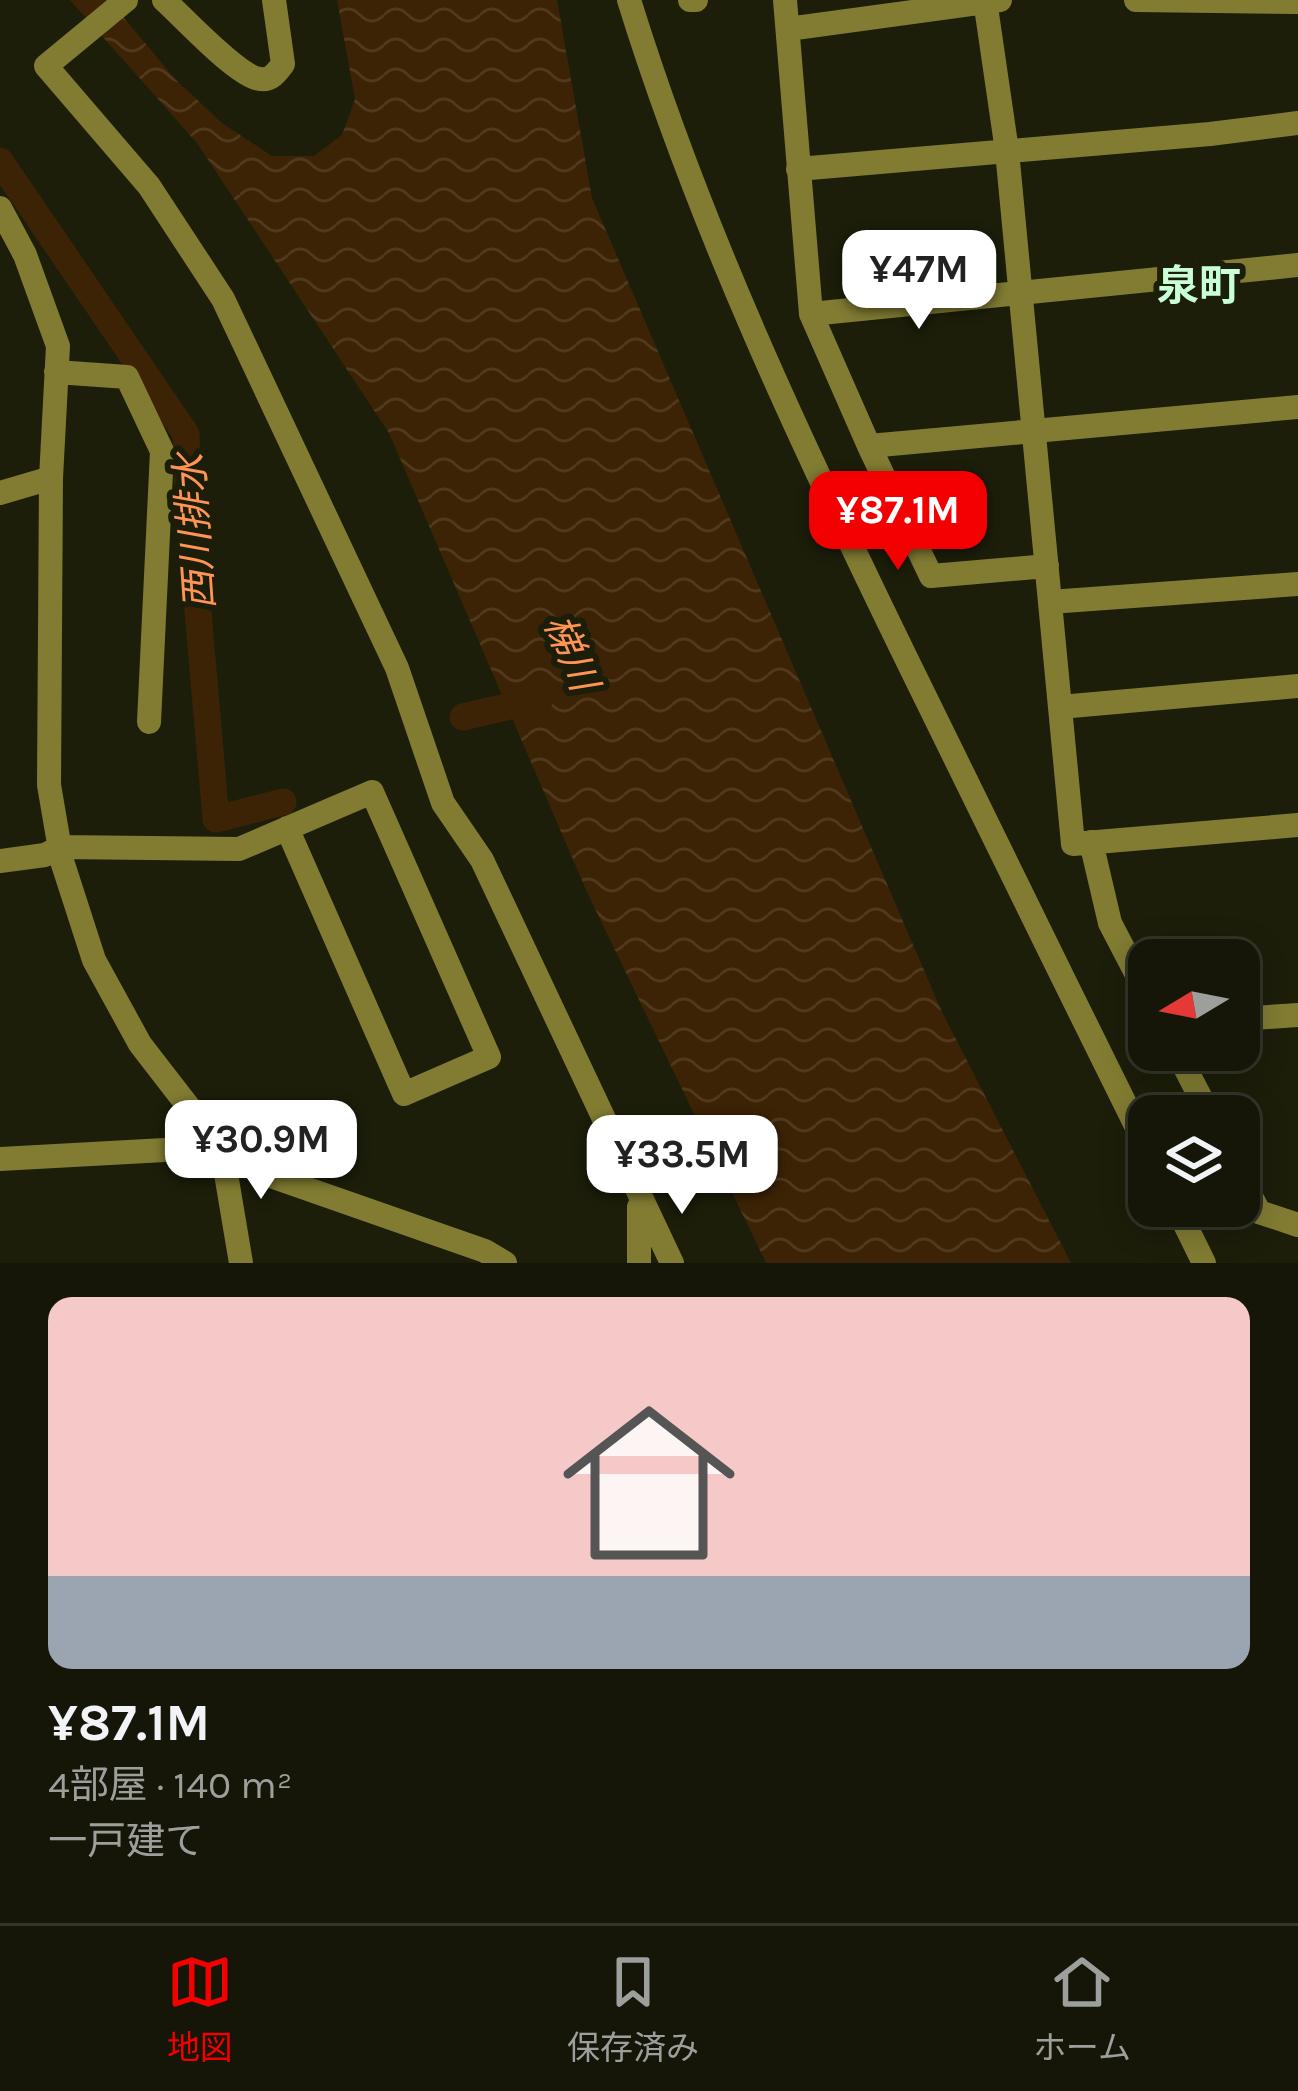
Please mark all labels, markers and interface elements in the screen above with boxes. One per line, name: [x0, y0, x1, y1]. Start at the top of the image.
pin: ¥47M: [848, 230, 990, 332]
text: ¥47M: [869, 246, 969, 292]
district label: 泉町: [1157, 261, 1241, 311]
water label: 西川排水: [166, 449, 223, 611]
pin: ¥87.1M: [800, 471, 996, 573]
text: ¥87.1M: [836, 487, 960, 533]
water label: 梯川: [535, 607, 609, 701]
north arrow: [1128, 939, 1260, 1071]
map controls: [1128, 939, 1260, 1227]
button: layers: [1128, 1095, 1260, 1227]
pin: ¥30.9M: [163, 1100, 359, 1202]
pin: ¥33.5M: [584, 1115, 780, 1217]
text: ¥30.9M: [192, 1116, 330, 1162]
text: ¥33.5M: [614, 1131, 750, 1177]
icon: home: [541, 1375, 757, 1591]
text: ¥87.1M: [48, 1693, 210, 1753]
text: 4部屋 · 140 m²: [48, 1762, 292, 1808]
text: 一戸建て: [48, 1818, 204, 1864]
tab: 地図: [167, 1949, 233, 2069]
tab: 保存済み: [567, 1949, 699, 2069]
tab: ホーム: [1033, 1949, 1131, 2069]

